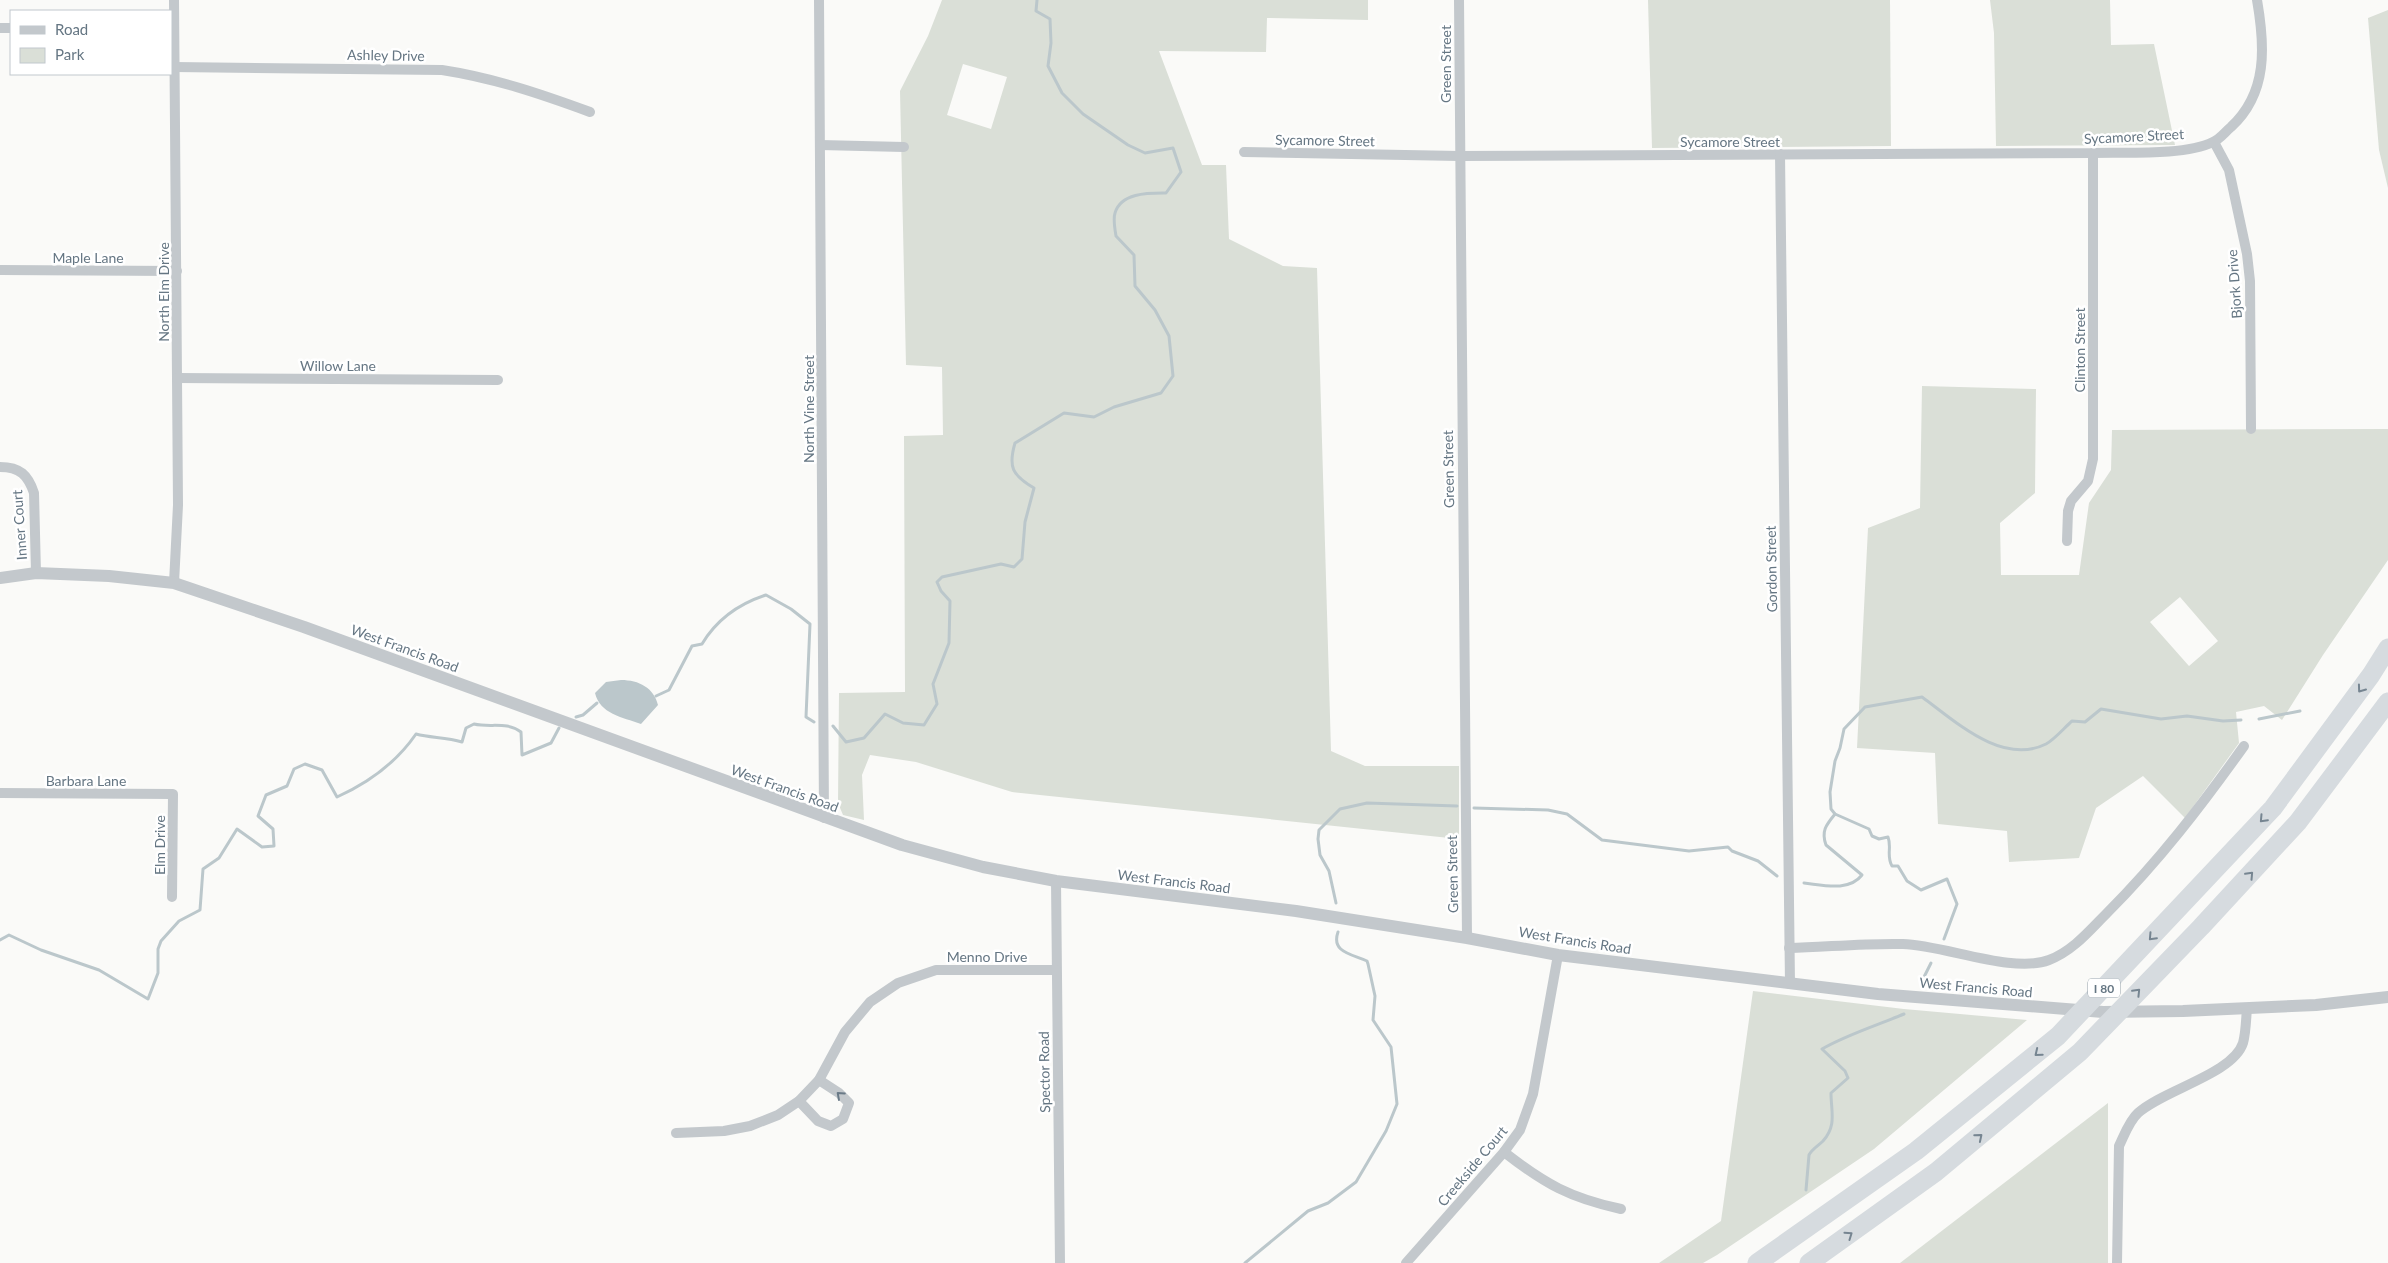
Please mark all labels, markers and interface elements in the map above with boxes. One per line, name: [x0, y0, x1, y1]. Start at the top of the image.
legend: [10, 10, 172, 75]
text: Road: [55, 20, 88, 38]
street label: Green Street: [1437, 25, 1454, 103]
text: Park: [55, 45, 85, 63]
street label: Ashley Drive: [347, 46, 425, 64]
street label: Sycamore Street: [2084, 125, 2184, 147]
street label: Sycamore Street: [1275, 131, 1375, 149]
street label: Sycamore Street: [1680, 133, 1780, 150]
street label: North Elm Drive: [155, 242, 172, 342]
street label: Maple Lane: [52, 249, 124, 266]
street label: Bjork Drive: [2223, 249, 2245, 319]
street label: Clinton Street: [2071, 308, 2088, 392]
street label: North Vine Street: [800, 355, 817, 463]
street label: Willow Lane: [300, 357, 376, 374]
street label: Green Street: [1439, 430, 1457, 508]
street label: Inner Court: [8, 489, 30, 561]
street label: Gordon Street: [1762, 525, 1780, 613]
street label: West Francis Road: [349, 621, 461, 675]
one-way arrow: [2358, 683, 2367, 693]
street label: West Francis Road: [729, 761, 841, 815]
street label: Barbara Lane: [46, 772, 126, 789]
one-way arrow: [2260, 813, 2269, 822]
street label: Elm Drive: [151, 815, 168, 875]
street label: Green Street: [1443, 835, 1461, 913]
street label: West Francis Road: [1117, 866, 1231, 896]
one-way arrow: [2244, 871, 2253, 880]
street label: West Francis Road: [1518, 923, 1632, 957]
one-way arrow: [2149, 932, 2158, 941]
street label: Menno Drive: [947, 948, 1027, 965]
street label: West Francis Road: [1919, 974, 2033, 1000]
road number: I 80: [2088, 978, 2120, 998]
one-way arrow: [2132, 989, 2141, 998]
street label: Spector Road: [1035, 1031, 1053, 1113]
one-way arrow: [2035, 1047, 2044, 1055]
one-way arrow: [837, 1092, 846, 1101]
street label: Creekside Court: [1434, 1122, 1510, 1210]
one-way arrow: [1973, 1133, 1982, 1142]
one-way arrow: [1843, 1232, 1853, 1241]

